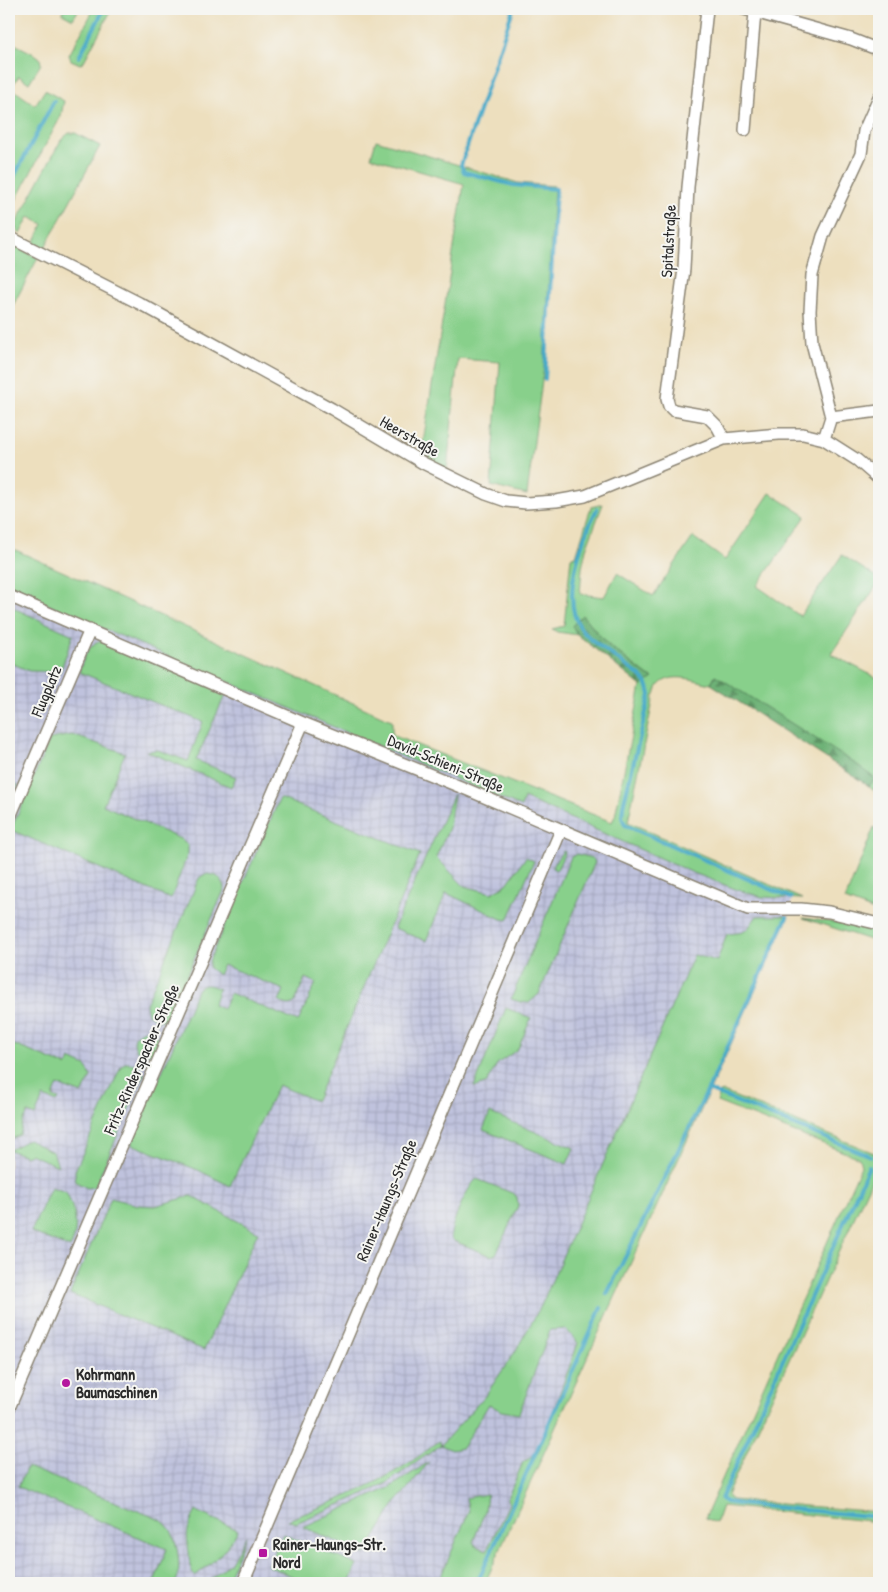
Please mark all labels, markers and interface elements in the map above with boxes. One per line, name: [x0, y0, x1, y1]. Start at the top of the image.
street label: Spitalstraße: [655, 203, 681, 278]
street label: Heerstraße: [376, 410, 444, 462]
street label: Flugplatz: [25, 662, 67, 721]
street label: David-Schieni-Straße: [385, 729, 508, 798]
street label: Fritz-Rinderspacher-Straße: [97, 980, 184, 1139]
street label: Rainer-Haungs-Straße: [350, 1135, 422, 1264]
place label: Kohrmann Baumaschinen: [76, 1363, 157, 1403]
marker: Kohrmann Baumaschinen: [60, 1377, 72, 1389]
place label: Rainer-Haungs-Str. Nord: [273, 1533, 386, 1573]
marker: Rainer-Haungs-Str. Nord: [257, 1547, 269, 1559]

